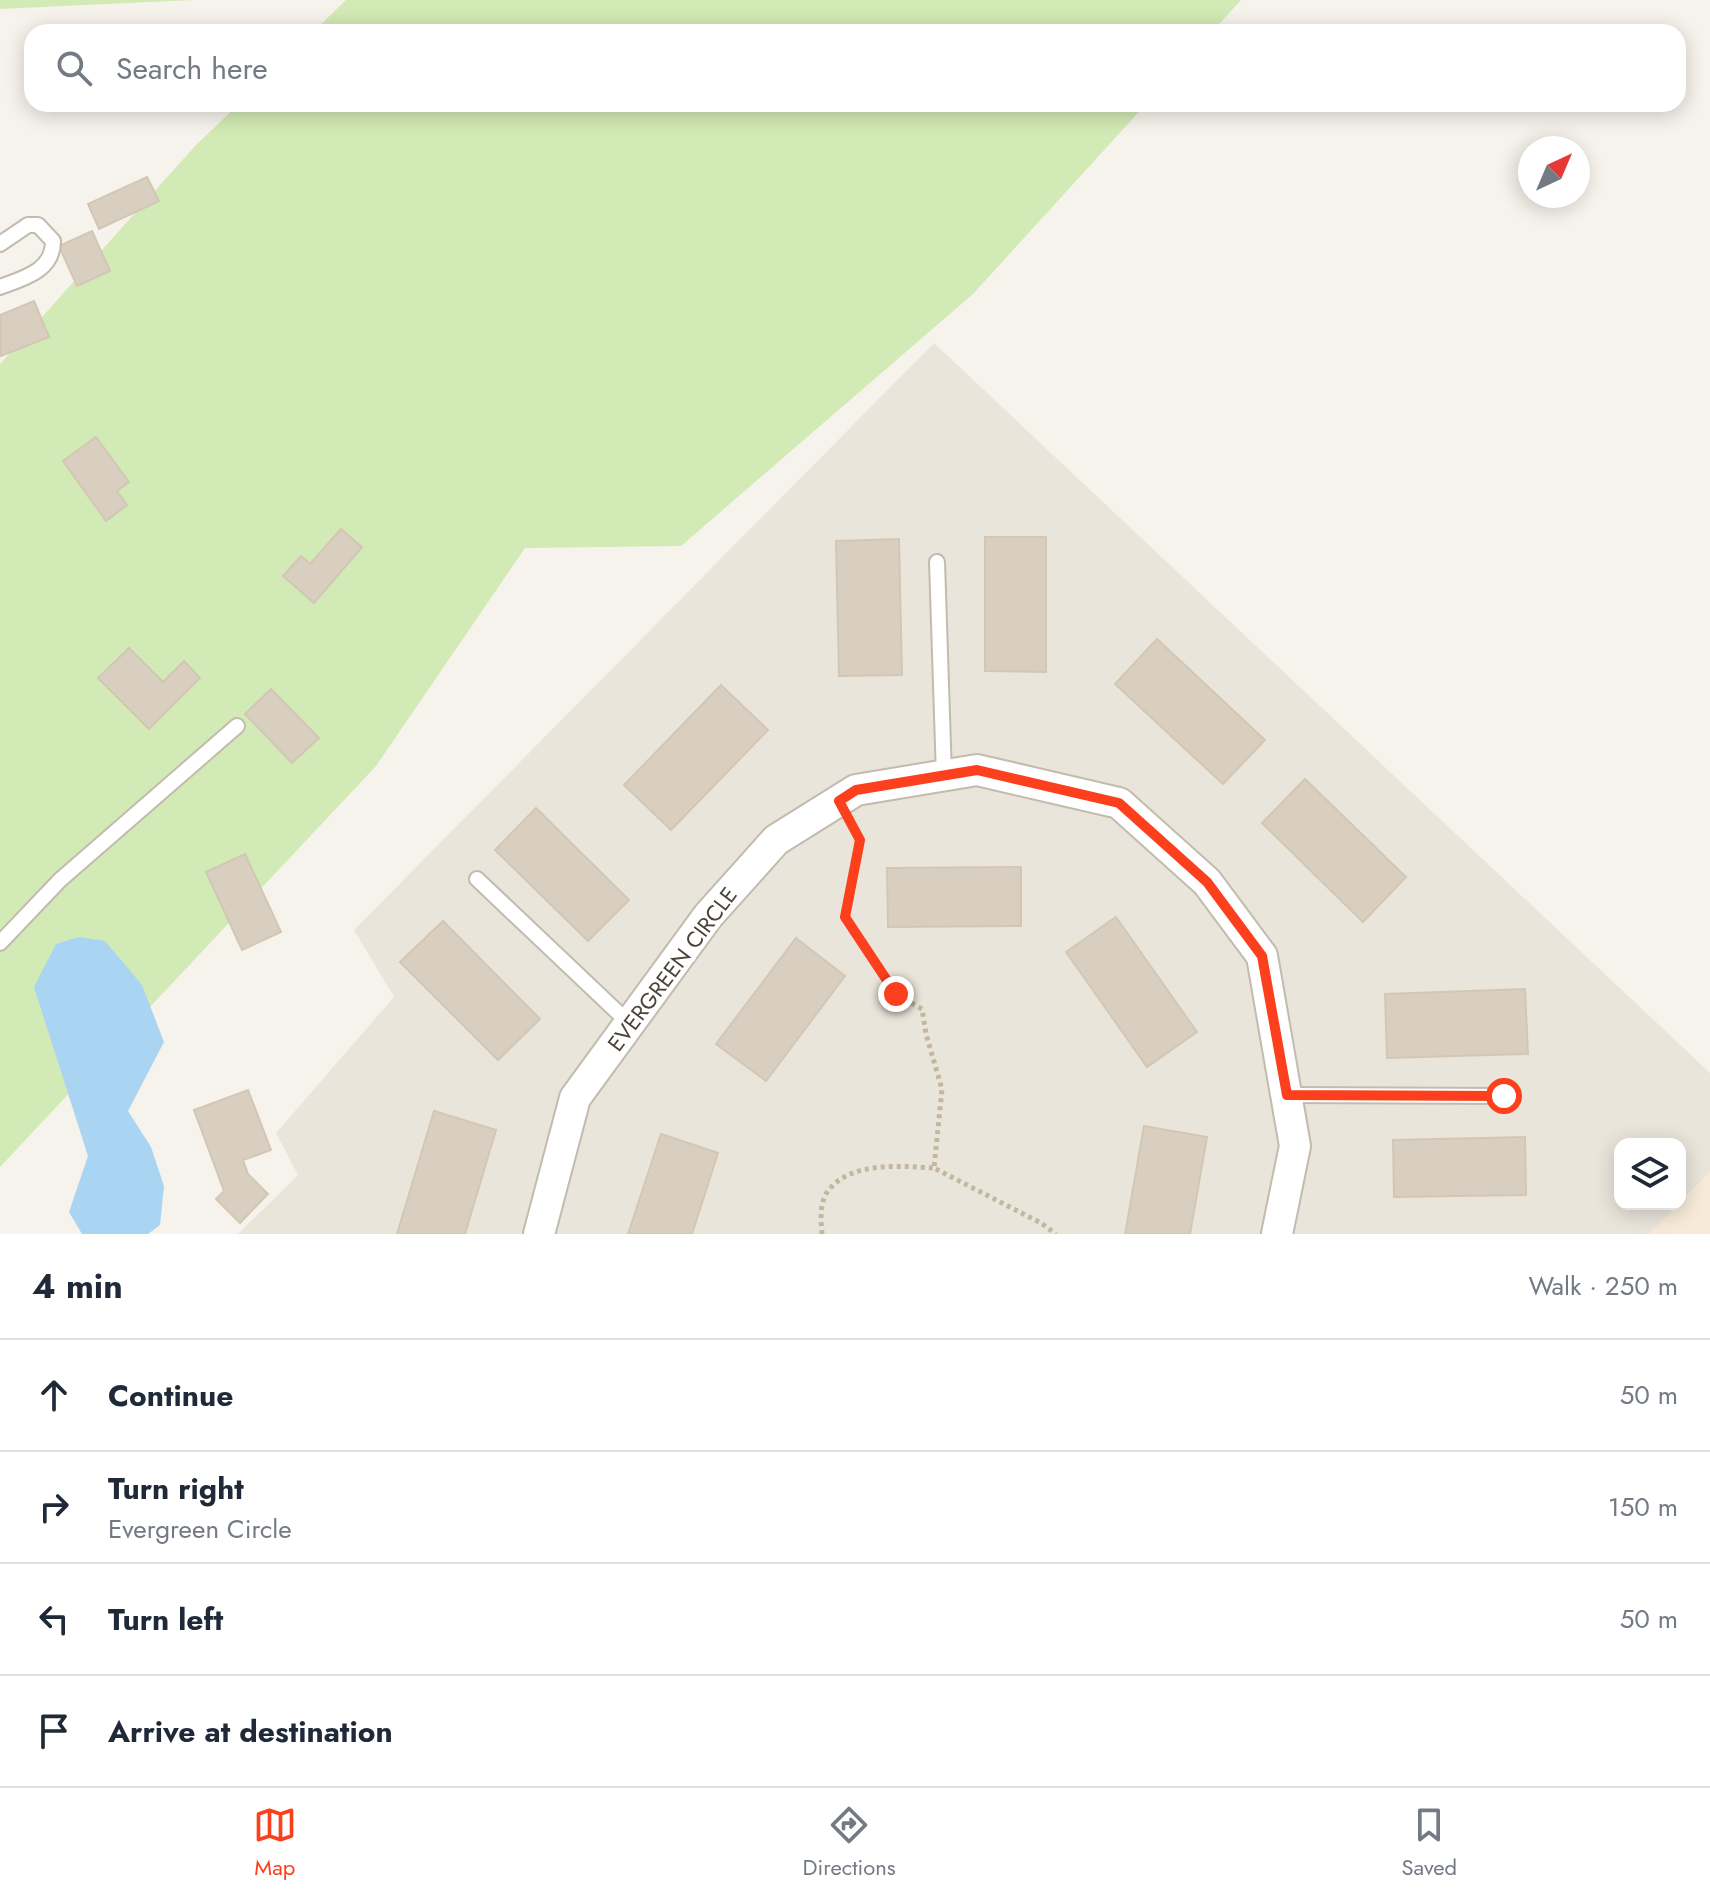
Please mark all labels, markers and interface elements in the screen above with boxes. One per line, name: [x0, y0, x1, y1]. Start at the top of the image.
search box: [24, 24, 1686, 112]
icon: search: [52, 46, 96, 90]
text: Search here: [116, 47, 268, 90]
north arrow: [1518, 136, 1590, 208]
street label: EVERGREEN CIRCLE: [600, 880, 744, 1058]
route end: [878, 976, 914, 1012]
route start: [1486, 1078, 1522, 1114]
map controls: [1614, 1138, 1686, 1210]
button: layers: [1614, 1138, 1686, 1210]
text: 4 min: [32, 1262, 123, 1311]
text: Walk · 250 m: [1528, 1267, 1678, 1305]
icon: ahead: [32, 1373, 76, 1417]
text: Continue: [108, 1374, 234, 1417]
text: 50 m: [1620, 1376, 1678, 1414]
text: Turn right: [108, 1467, 244, 1510]
icon: right: [32, 1485, 76, 1529]
text: 150 m: [1608, 1488, 1678, 1526]
text: Evergreen Circle: [108, 1510, 292, 1548]
icon: left: [32, 1597, 76, 1641]
text: Turn left: [108, 1598, 223, 1641]
text: 50 m: [1620, 1600, 1678, 1638]
icon: arrive: [32, 1709, 76, 1753]
text: Arrive at destination: [108, 1710, 393, 1753]
tab: Map: [253, 1803, 297, 1883]
tab: Directions: [803, 1803, 896, 1883]
tab: Saved: [1401, 1803, 1457, 1883]

